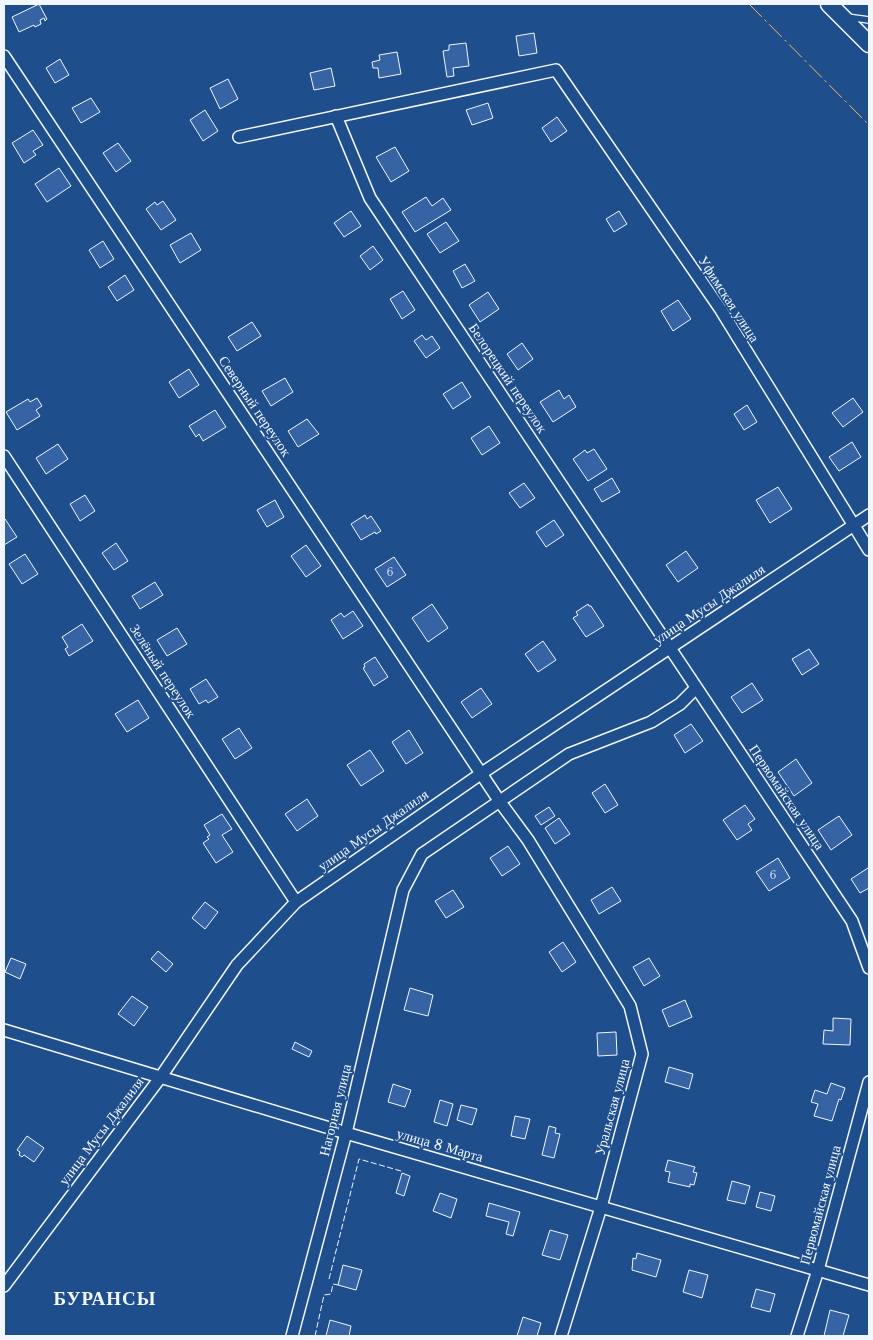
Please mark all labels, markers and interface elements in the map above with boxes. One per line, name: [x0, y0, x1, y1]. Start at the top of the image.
street label: Уфимская улица: [694, 252, 764, 346]
street label: Белорецкий переулок: [465, 320, 551, 436]
street label: Северный переулок: [215, 352, 295, 460]
street label: улица Мусы Джалиля: [650, 560, 769, 648]
house number: 6: [386, 565, 394, 579]
street label: Зелёный переулок: [126, 621, 200, 722]
street label: Первомайская улица: [745, 741, 829, 854]
street label: улица Мусы Джалиля: [314, 785, 432, 875]
house number: 6: [769, 868, 777, 882]
street label: Уральская улица: [590, 1056, 634, 1157]
street label: Нагорная улица: [315, 1061, 355, 1158]
street label: улица Мусы Джалиля: [54, 1073, 148, 1189]
street label: улица 8 Марта: [395, 1124, 486, 1166]
street label: Первомайская улица: [795, 1142, 845, 1267]
district label: БУРАНСЫ: [54, 1287, 156, 1310]

